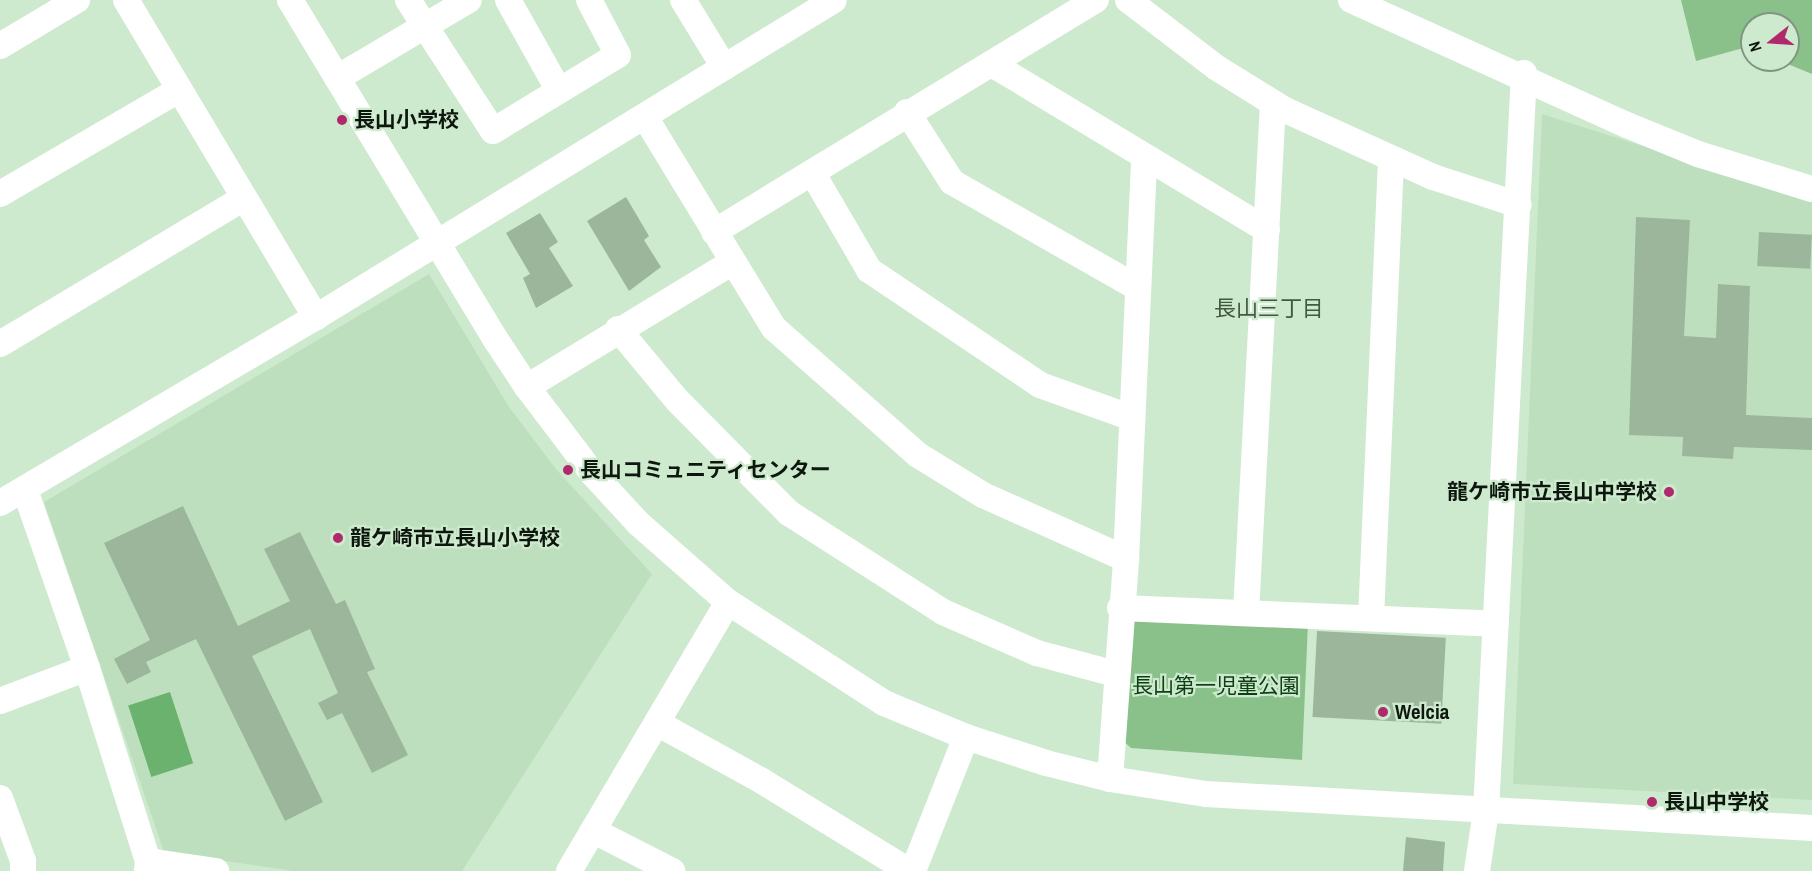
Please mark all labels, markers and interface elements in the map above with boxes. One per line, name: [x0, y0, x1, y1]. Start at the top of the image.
north arrow: [1740, 12, 1800, 72]
text: N: [1743, 39, 1767, 54]
place label: 長山小学校: [354, 107, 459, 133]
marker: 長山小学校: [335, 113, 349, 127]
district label: 長山三丁目: [1214, 296, 1324, 322]
place label: 長山コミュニティセンター: [580, 457, 832, 483]
marker: 長山コミュニティセンター: [561, 463, 575, 477]
place label: 龍ケ崎市立長山中学校: [1447, 479, 1657, 505]
marker: 龍ケ崎市立長山中学校: [1662, 485, 1676, 499]
place label: 龍ケ崎市立長山小学校: [350, 525, 560, 551]
marker: 龍ケ崎市立長山小学校: [331, 531, 345, 545]
park label: 長山第一児童公園: [1132, 673, 1300, 699]
place label: Welcia: [1395, 699, 1449, 725]
marker: Welcia: [1376, 705, 1390, 719]
place label: 長山中学校: [1664, 789, 1769, 815]
marker: 長山中学校: [1645, 795, 1659, 809]

